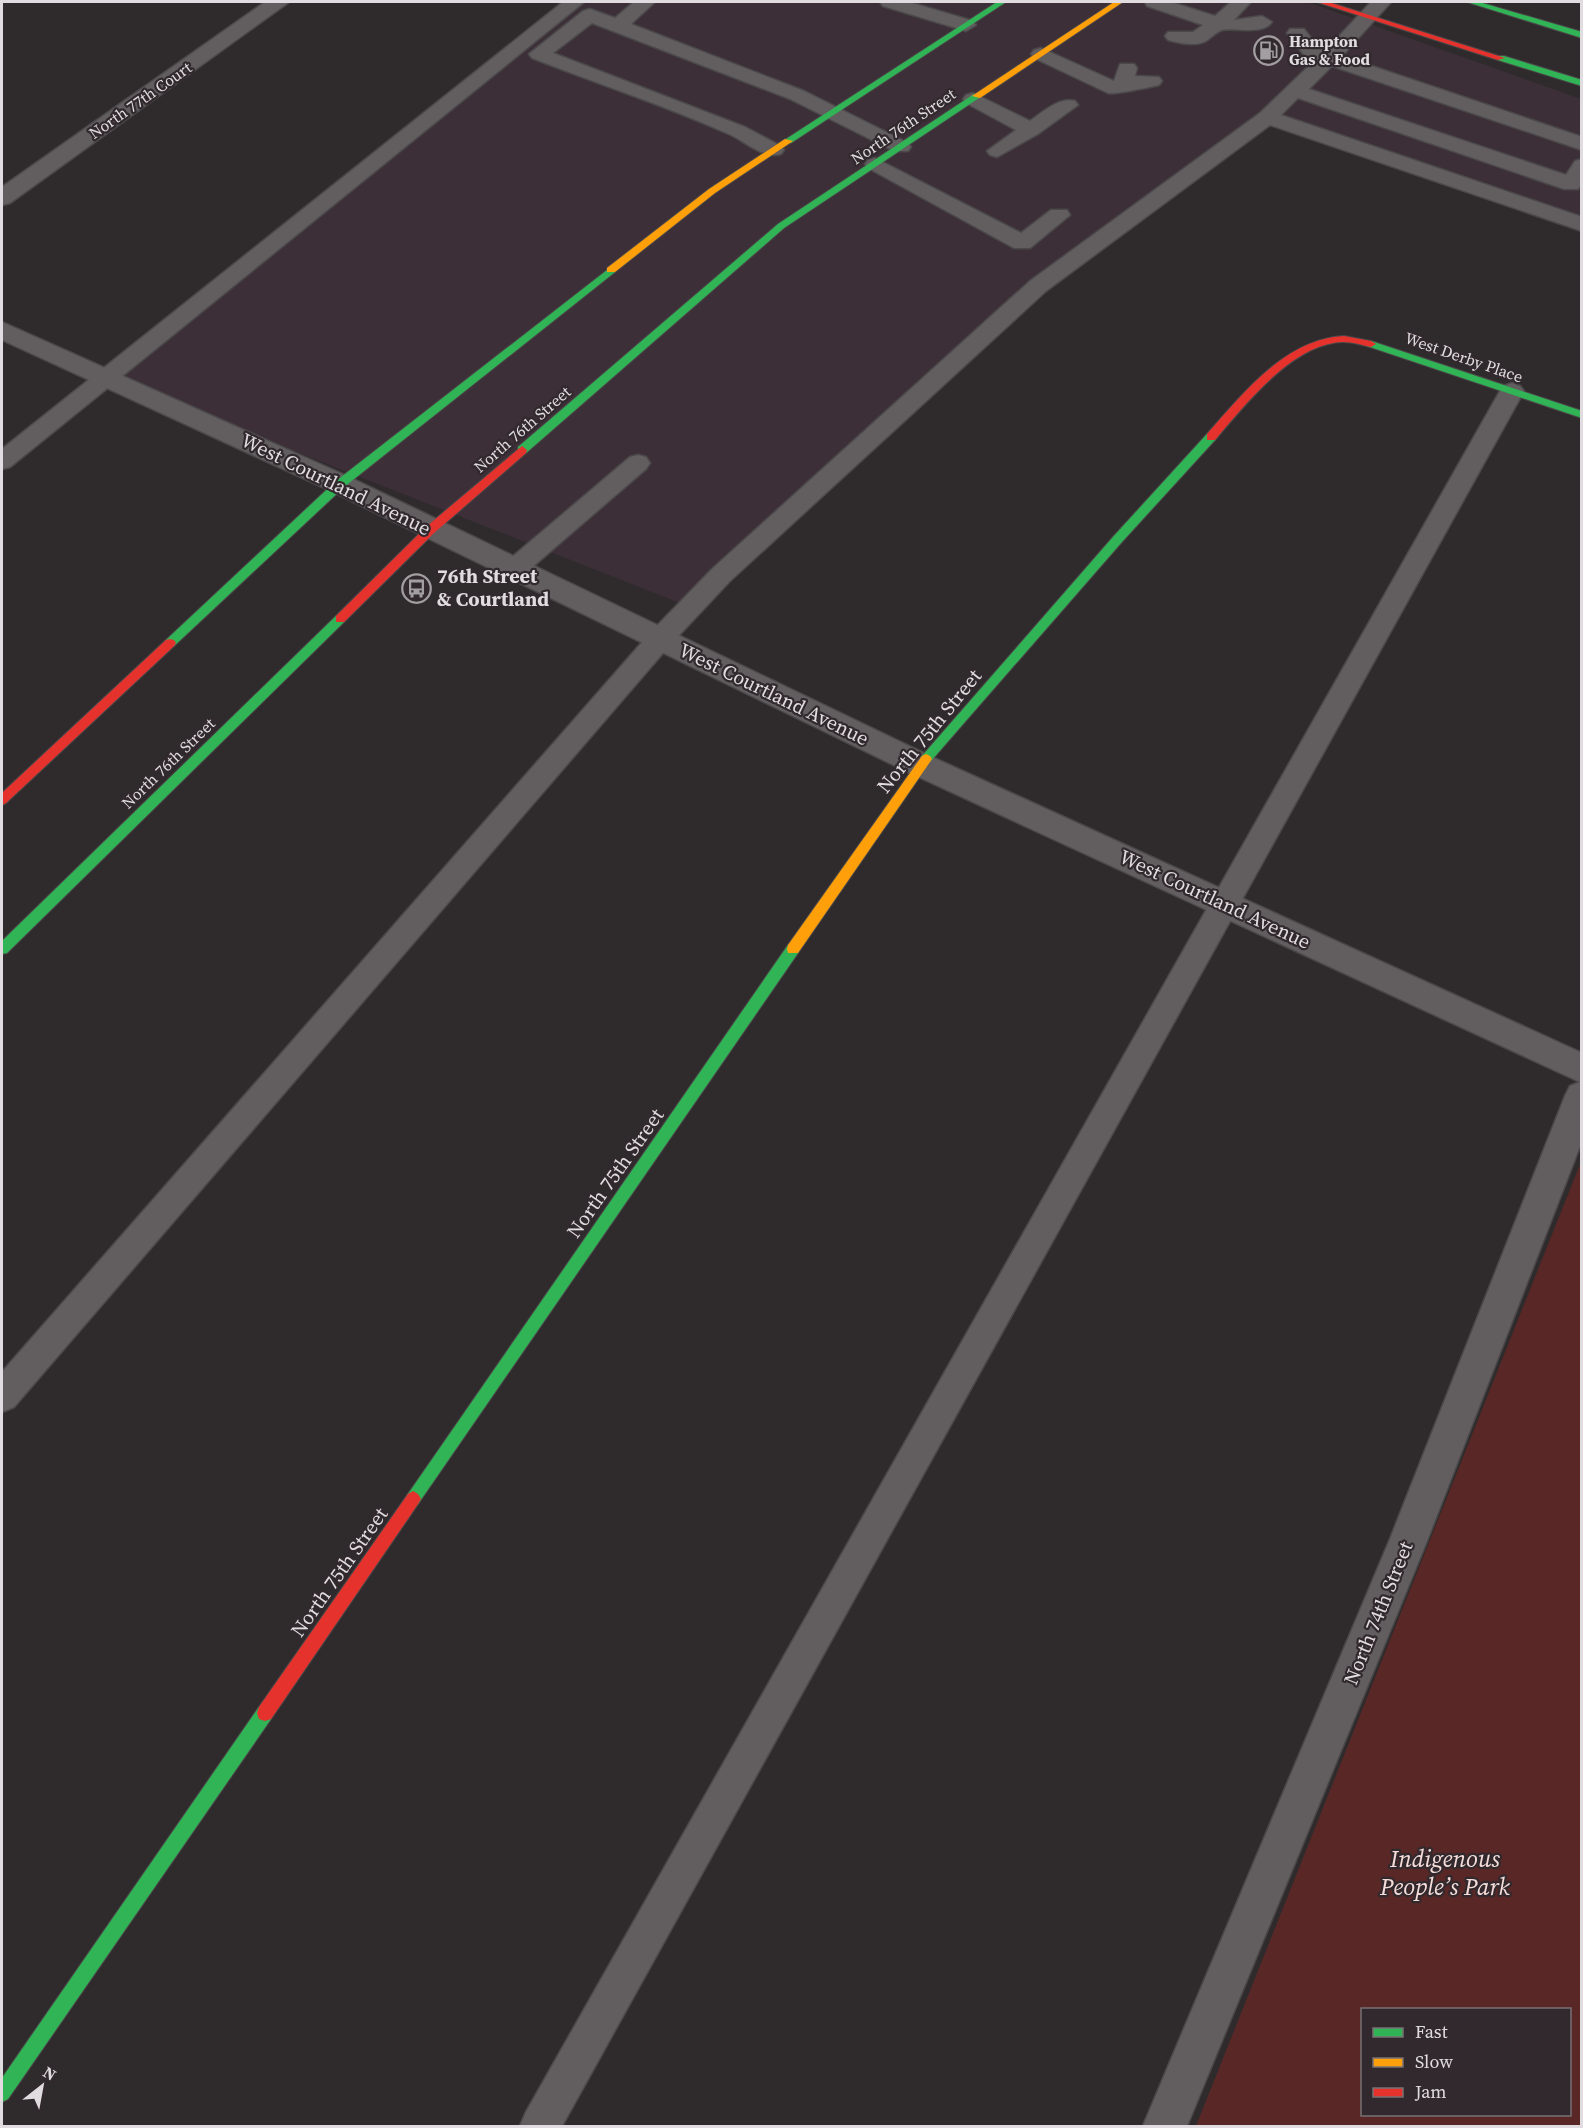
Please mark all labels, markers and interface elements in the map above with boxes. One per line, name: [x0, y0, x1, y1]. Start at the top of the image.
place label: Hampton Gas & Food: [1289, 30, 1371, 70]
fuel station icon: Hampton Gas & Food: [1252, 34, 1284, 66]
street label: North 77th Court: [84, 56, 196, 144]
street label: North 76th Street: [846, 82, 960, 169]
street label: West Derby Place: [1402, 326, 1526, 388]
street label: North 76th Street: [469, 380, 576, 477]
street label: West Courtland Avenue: [236, 426, 436, 542]
place label: 76th Street & Courtland: [437, 562, 549, 613]
bus stop icon: 76th Street & Courtland: [400, 572, 432, 604]
street label: West Courtland Avenue: [674, 636, 874, 752]
street label: North 75th Street: [870, 663, 988, 799]
street label: North 76th Street: [117, 712, 220, 813]
street label: West Courtland Avenue: [1115, 842, 1315, 956]
street label: North 75th Street: [560, 1102, 670, 1243]
street label: North 75th Street: [284, 1501, 394, 1642]
street label: North 74th Street: [1336, 1537, 1420, 1689]
park label: Indigenous People’s Park: [1379, 1842, 1511, 1903]
legend: [1361, 2008, 1571, 2116]
text: Fast: [1415, 2019, 1448, 2044]
text: Slow: [1415, 2049, 1453, 2074]
north arrow: [12, 2056, 72, 2116]
text: N: [39, 2061, 61, 2086]
text: Jam: [1414, 2079, 1447, 2104]

